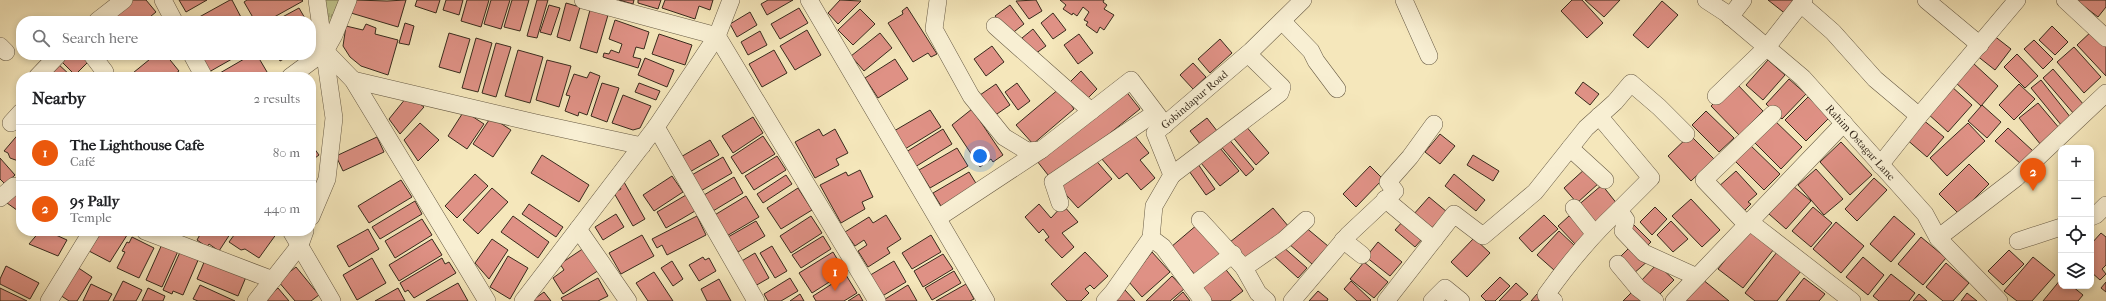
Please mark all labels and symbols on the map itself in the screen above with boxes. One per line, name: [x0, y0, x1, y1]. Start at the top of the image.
street label: Gobindapur Road: [1158, 67, 1231, 132]
street label: Rahim Ostagar Lane: [1823, 102, 1898, 183]
your location: [970, 146, 990, 166]
pin: 2: [2020, 158, 2046, 191]
pin: 1: [822, 258, 848, 291]

